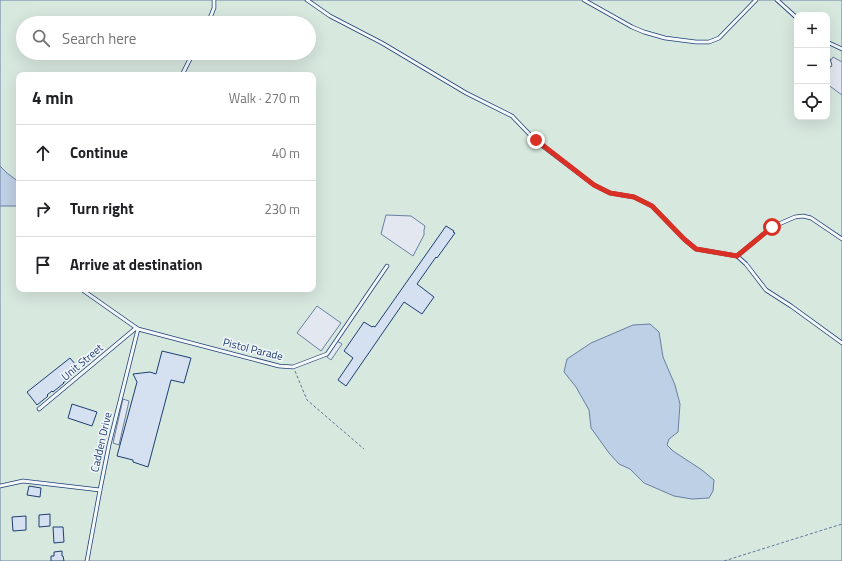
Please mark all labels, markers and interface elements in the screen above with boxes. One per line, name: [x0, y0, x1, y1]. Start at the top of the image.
map controls: [794, 12, 830, 120]
button: +: [794, 12, 830, 48]
search box: [16, 16, 316, 60]
icon: search: [30, 27, 52, 49]
text: Search here: [62, 27, 136, 50]
button: −: [794, 48, 830, 84]
button: locate: [794, 84, 830, 120]
text: 4 min: [32, 85, 73, 111]
text: Walk · 270 m: [229, 88, 300, 108]
route end: [527, 131, 545, 149]
text: Continue: [70, 141, 128, 164]
icon: ahead: [32, 142, 54, 164]
text: 40 m: [272, 143, 300, 163]
text: Turn right: [70, 197, 134, 220]
icon: right: [32, 198, 54, 220]
text: 230 m: [264, 199, 300, 219]
route start: [763, 218, 781, 236]
text: Arrive at destination: [70, 253, 203, 276]
icon: arrive: [32, 254, 54, 276]
street label: Pistol Parade: [221, 334, 285, 364]
street label: Unit Street: [58, 340, 106, 384]
street label: Cadden Drive: [86, 410, 116, 474]

